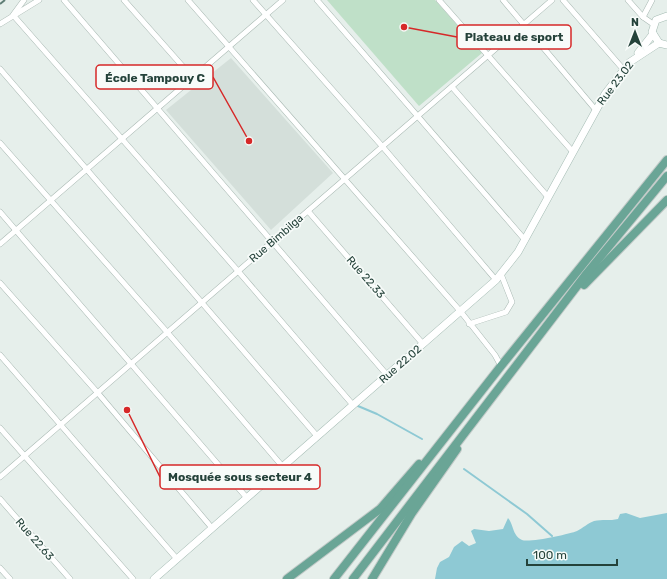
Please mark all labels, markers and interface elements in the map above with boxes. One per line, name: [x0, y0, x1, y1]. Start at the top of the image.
north arrow: [615, 12, 655, 52]
text: N: [631, 16, 639, 29]
callout: Plateau de sport: [457, 25, 571, 49]
text: Plateau de sport: [465, 30, 564, 44]
street label: Rue 23.02: [595, 59, 636, 108]
callout: École Tampouy C: [96, 65, 213, 89]
text: École Tampouy C: [105, 71, 206, 85]
street label: Rue Bimbilga: [247, 211, 306, 265]
street label: Rue 22.33: [344, 254, 388, 301]
street label: Rue 22.02: [377, 343, 424, 386]
callout: Mosquée sous secteur 4: [160, 465, 320, 489]
text: Mosquée sous secteur 4: [168, 470, 312, 484]
street label: Rue 22.63: [13, 516, 57, 563]
scale bar: [527, 541, 617, 567]
text: 100 m: [533, 548, 567, 562]

